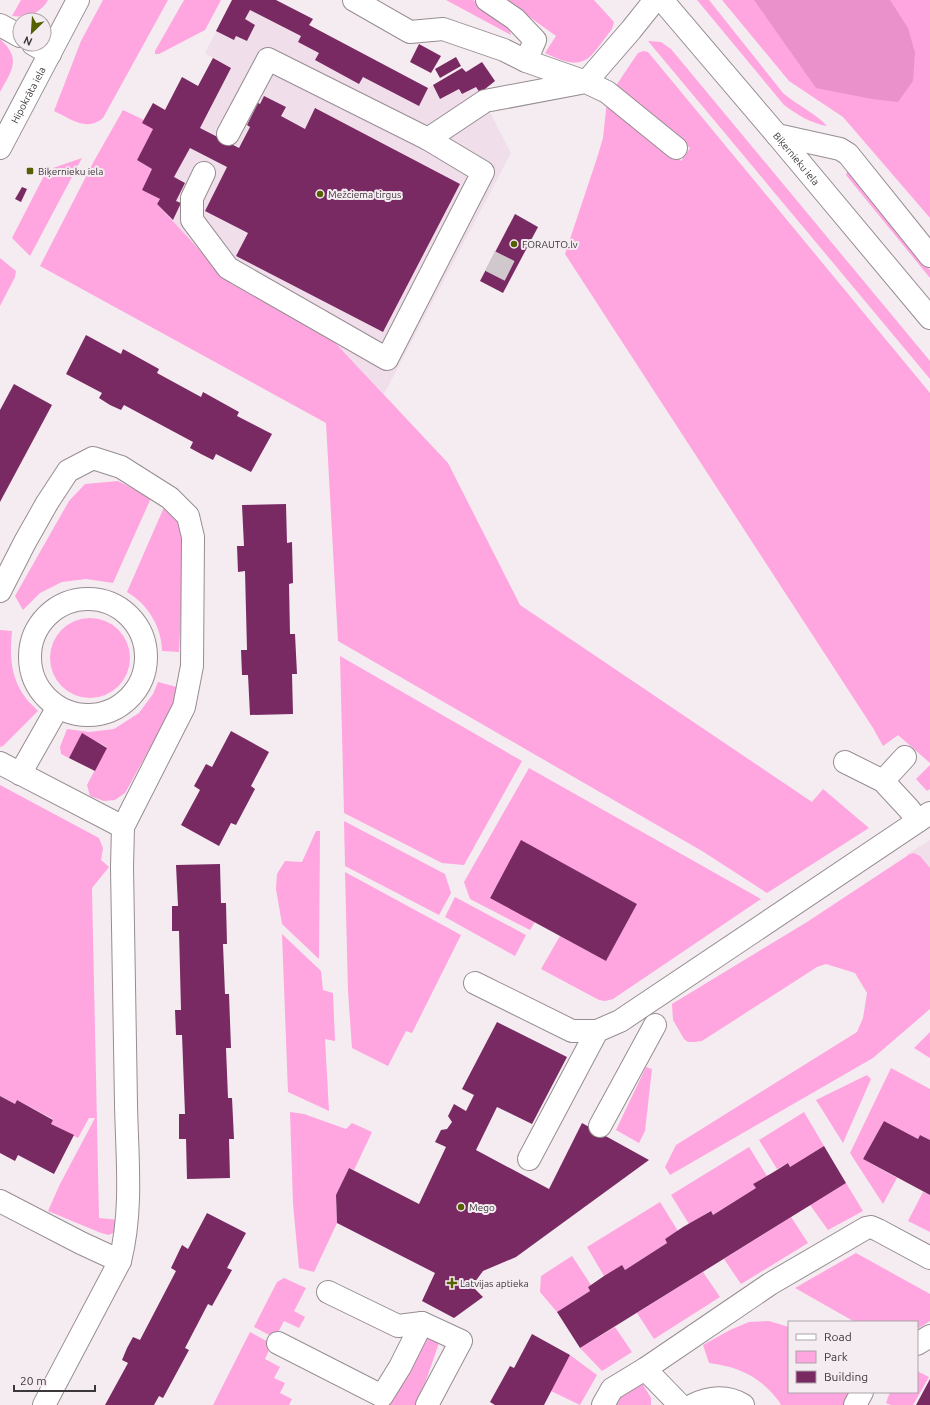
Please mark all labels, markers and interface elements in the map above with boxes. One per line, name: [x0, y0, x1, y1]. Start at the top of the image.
north arrow: [12, 12, 52, 52]
text: N: [22, 34, 34, 48]
street label: Hipokrāta iela: [9, 65, 48, 125]
street label: Biķernieku iela: [771, 130, 822, 188]
marker: Biķernieku iela: [25, 166, 35, 176]
place label: Biķernieku iela: [38, 166, 103, 177]
marker: Mežciema tirgus: [315, 189, 325, 199]
place label: Mežciema tirgus: [328, 189, 401, 200]
marker: FORAUTO.lv: [509, 239, 519, 249]
place label: FORAUTO.lv: [522, 239, 578, 250]
marker: Mego: [456, 1202, 466, 1212]
place label: Mego: [469, 1202, 495, 1213]
marker: Latvijas aptieka: [447, 1278, 457, 1288]
place label: Latvijas aptieka: [460, 1278, 529, 1289]
legend: [788, 1321, 918, 1393]
text: Road: [824, 1330, 852, 1343]
text: Park: [824, 1350, 848, 1363]
scale bar: [14, 1367, 95, 1393]
text: Building: [824, 1370, 868, 1383]
text: 20 m: [20, 1374, 47, 1387]

